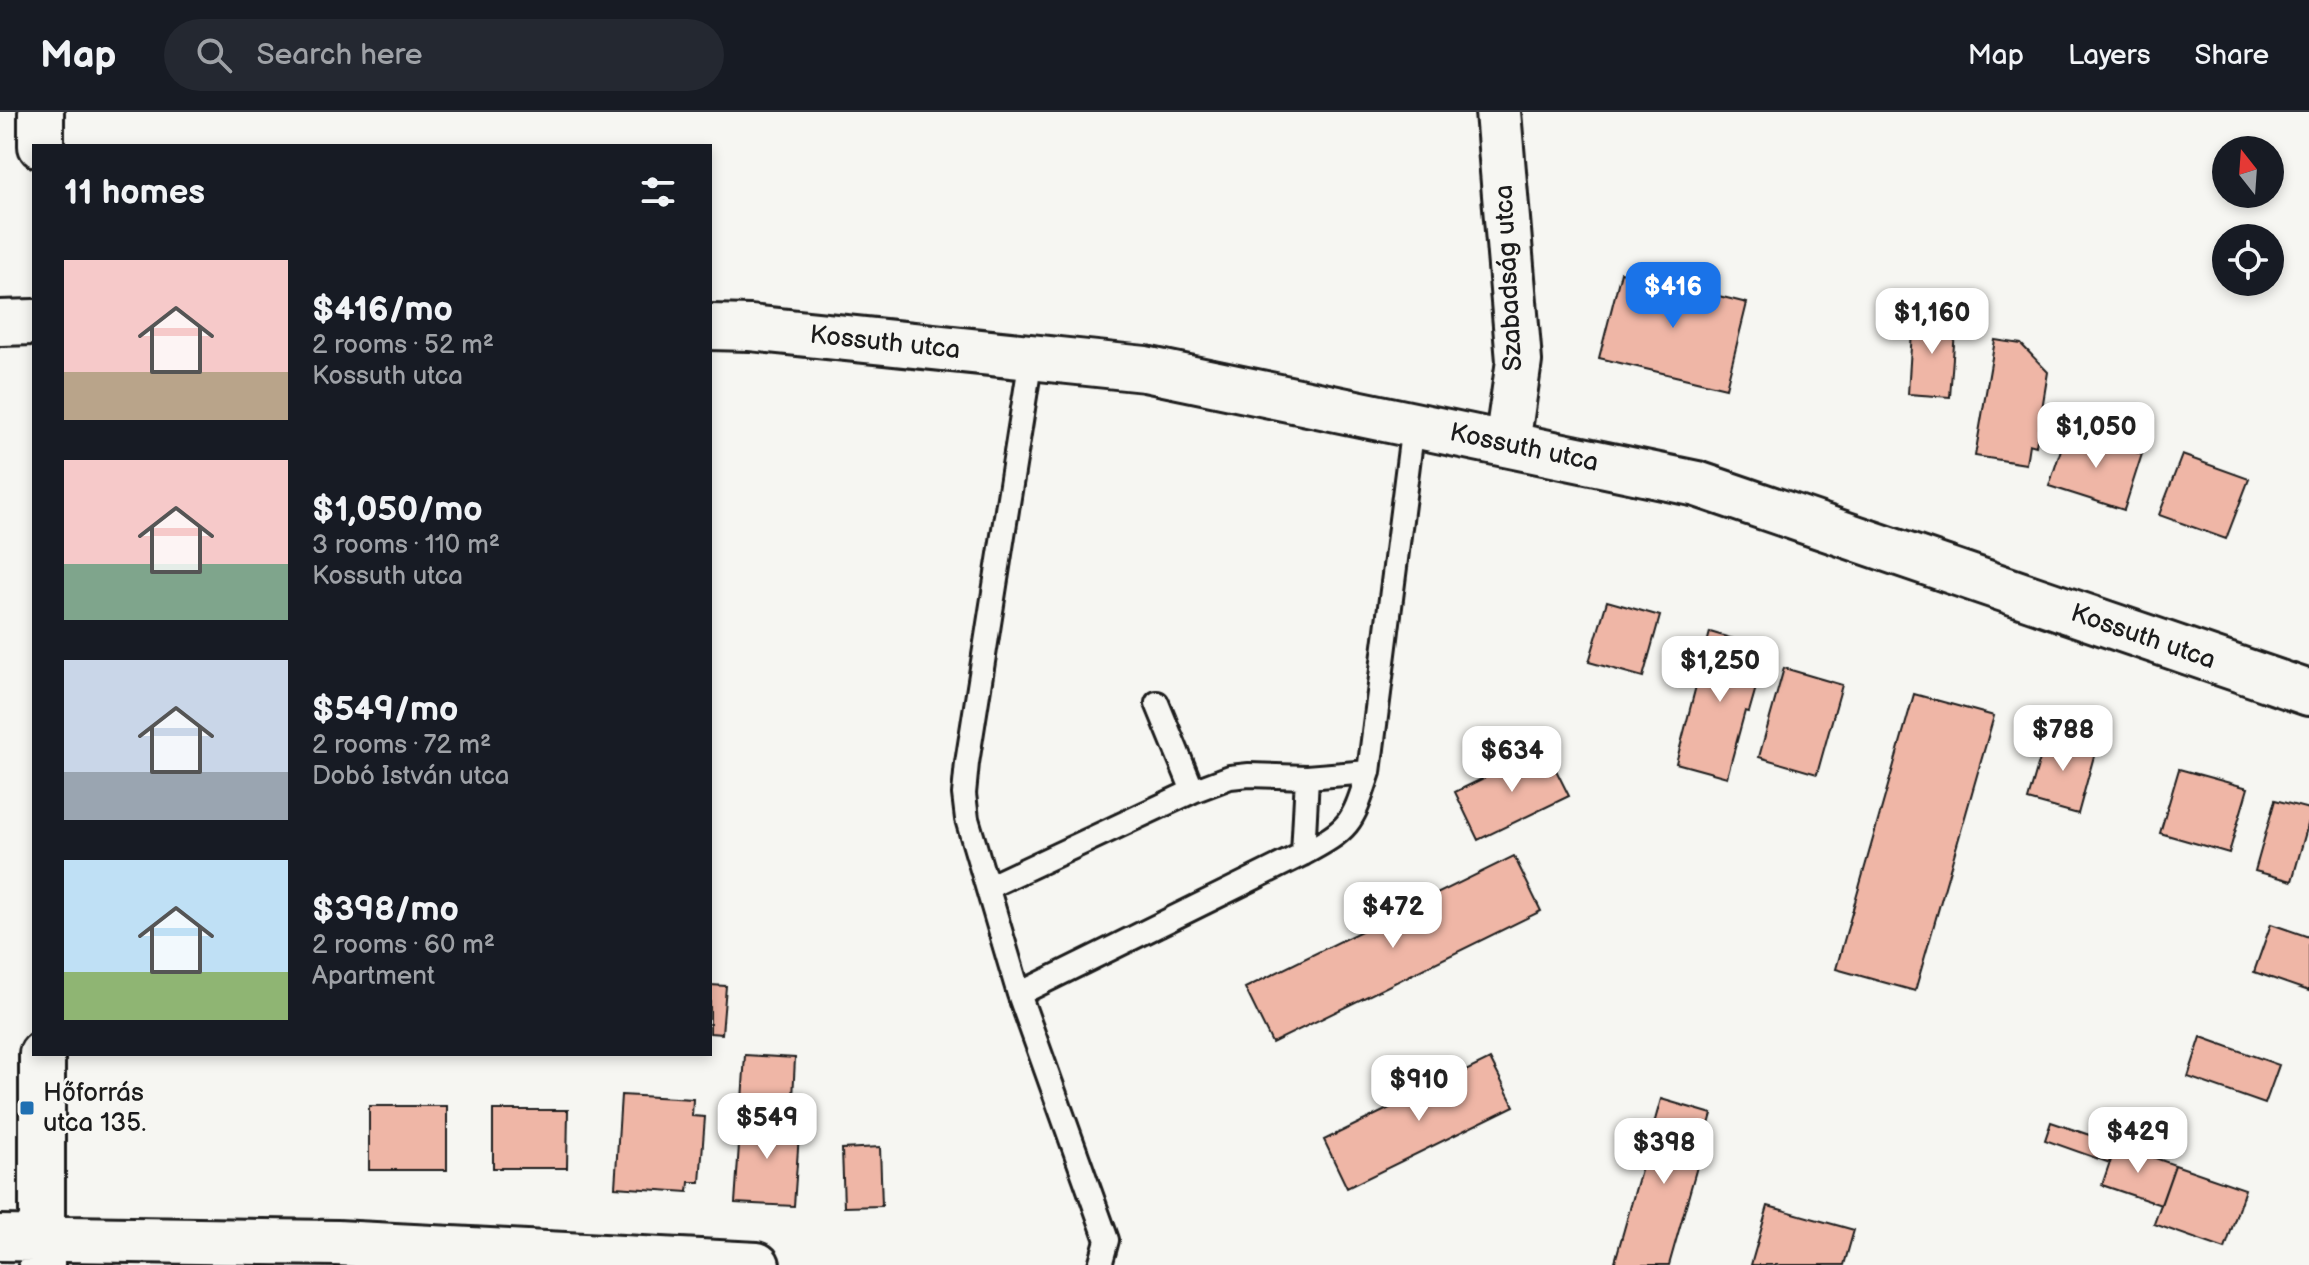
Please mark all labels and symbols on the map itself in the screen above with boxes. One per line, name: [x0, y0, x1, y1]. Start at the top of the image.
north arrow: [2212, 136, 2284, 208]
street label: Szabadság utca: [1489, 184, 1529, 372]
pin: $416: [1626, 262, 1720, 330]
pin: $1,160: [1867, 288, 1997, 356]
street label: Kossuth utca: [808, 320, 962, 366]
pin: $1,050: [2031, 402, 2161, 470]
street label: Kossuth utca: [1447, 417, 1601, 479]
street label: Kossuth utca: [2067, 598, 2219, 676]
pin: $1,250: [1655, 636, 1785, 704]
pin: $788: [2016, 705, 2110, 773]
pin: $634: [1465, 726, 1559, 794]
pin: $472: [1346, 882, 1440, 950]
pin: $910: [1372, 1055, 1466, 1123]
place label: Hőforrás utca 135.: [43, 1078, 146, 1139]
pin: $549: [720, 1093, 814, 1161]
marker: Hőforrás utca 135.: [18, 1099, 36, 1117]
pin: $429: [2091, 1107, 2185, 1175]
pin: $398: [1617, 1118, 1711, 1186]

